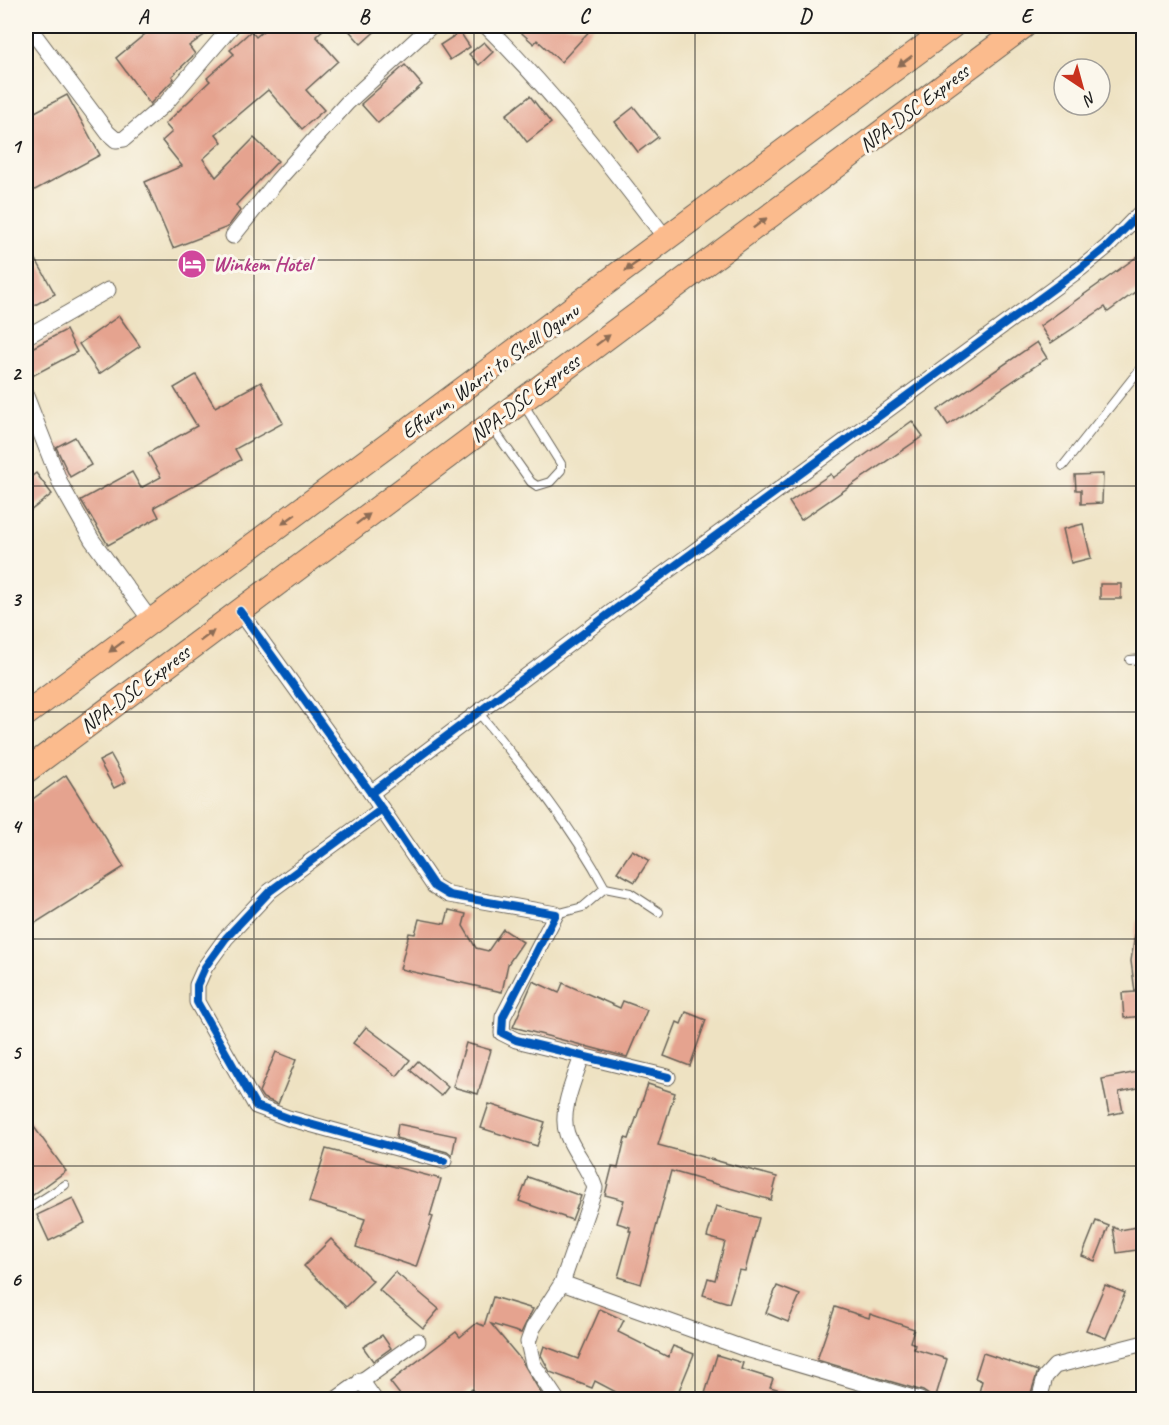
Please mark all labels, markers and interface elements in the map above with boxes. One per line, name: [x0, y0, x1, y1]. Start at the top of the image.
text: A: [138, 4, 150, 29]
text: B: [359, 4, 371, 29]
text: C: [579, 4, 591, 29]
text: D: [799, 4, 813, 29]
text: E: [1021, 4, 1035, 29]
one-way arrow: [898, 54, 913, 66]
street label: NPA-DSC Express: [854, 57, 976, 158]
north arrow: [1052, 57, 1112, 117]
text: N: [1078, 87, 1100, 111]
text: 1: [12, 134, 23, 159]
one-way arrow: [751, 217, 767, 229]
hotel icon: Winkem Hotel: [176, 248, 208, 280]
place label: Winkem Hotel: [213, 251, 316, 277]
one-way arrow: [624, 260, 640, 272]
street label: Effurun, Warri to Shell Ogunu: [396, 297, 585, 444]
one-way arrow: [596, 334, 611, 346]
street label: NPA-DSC Express: [465, 347, 587, 448]
text: 2: [12, 361, 23, 386]
one-way arrow: [282, 513, 298, 525]
one-way arrow: [356, 514, 371, 526]
text: 3: [12, 587, 23, 612]
one-way arrow: [199, 630, 215, 642]
street label: NPA-DSC Express: [75, 638, 197, 739]
one-way arrow: [108, 641, 123, 653]
text: 4: [12, 814, 24, 839]
text: 5: [12, 1040, 23, 1065]
text: 6: [11, 1267, 22, 1292]

